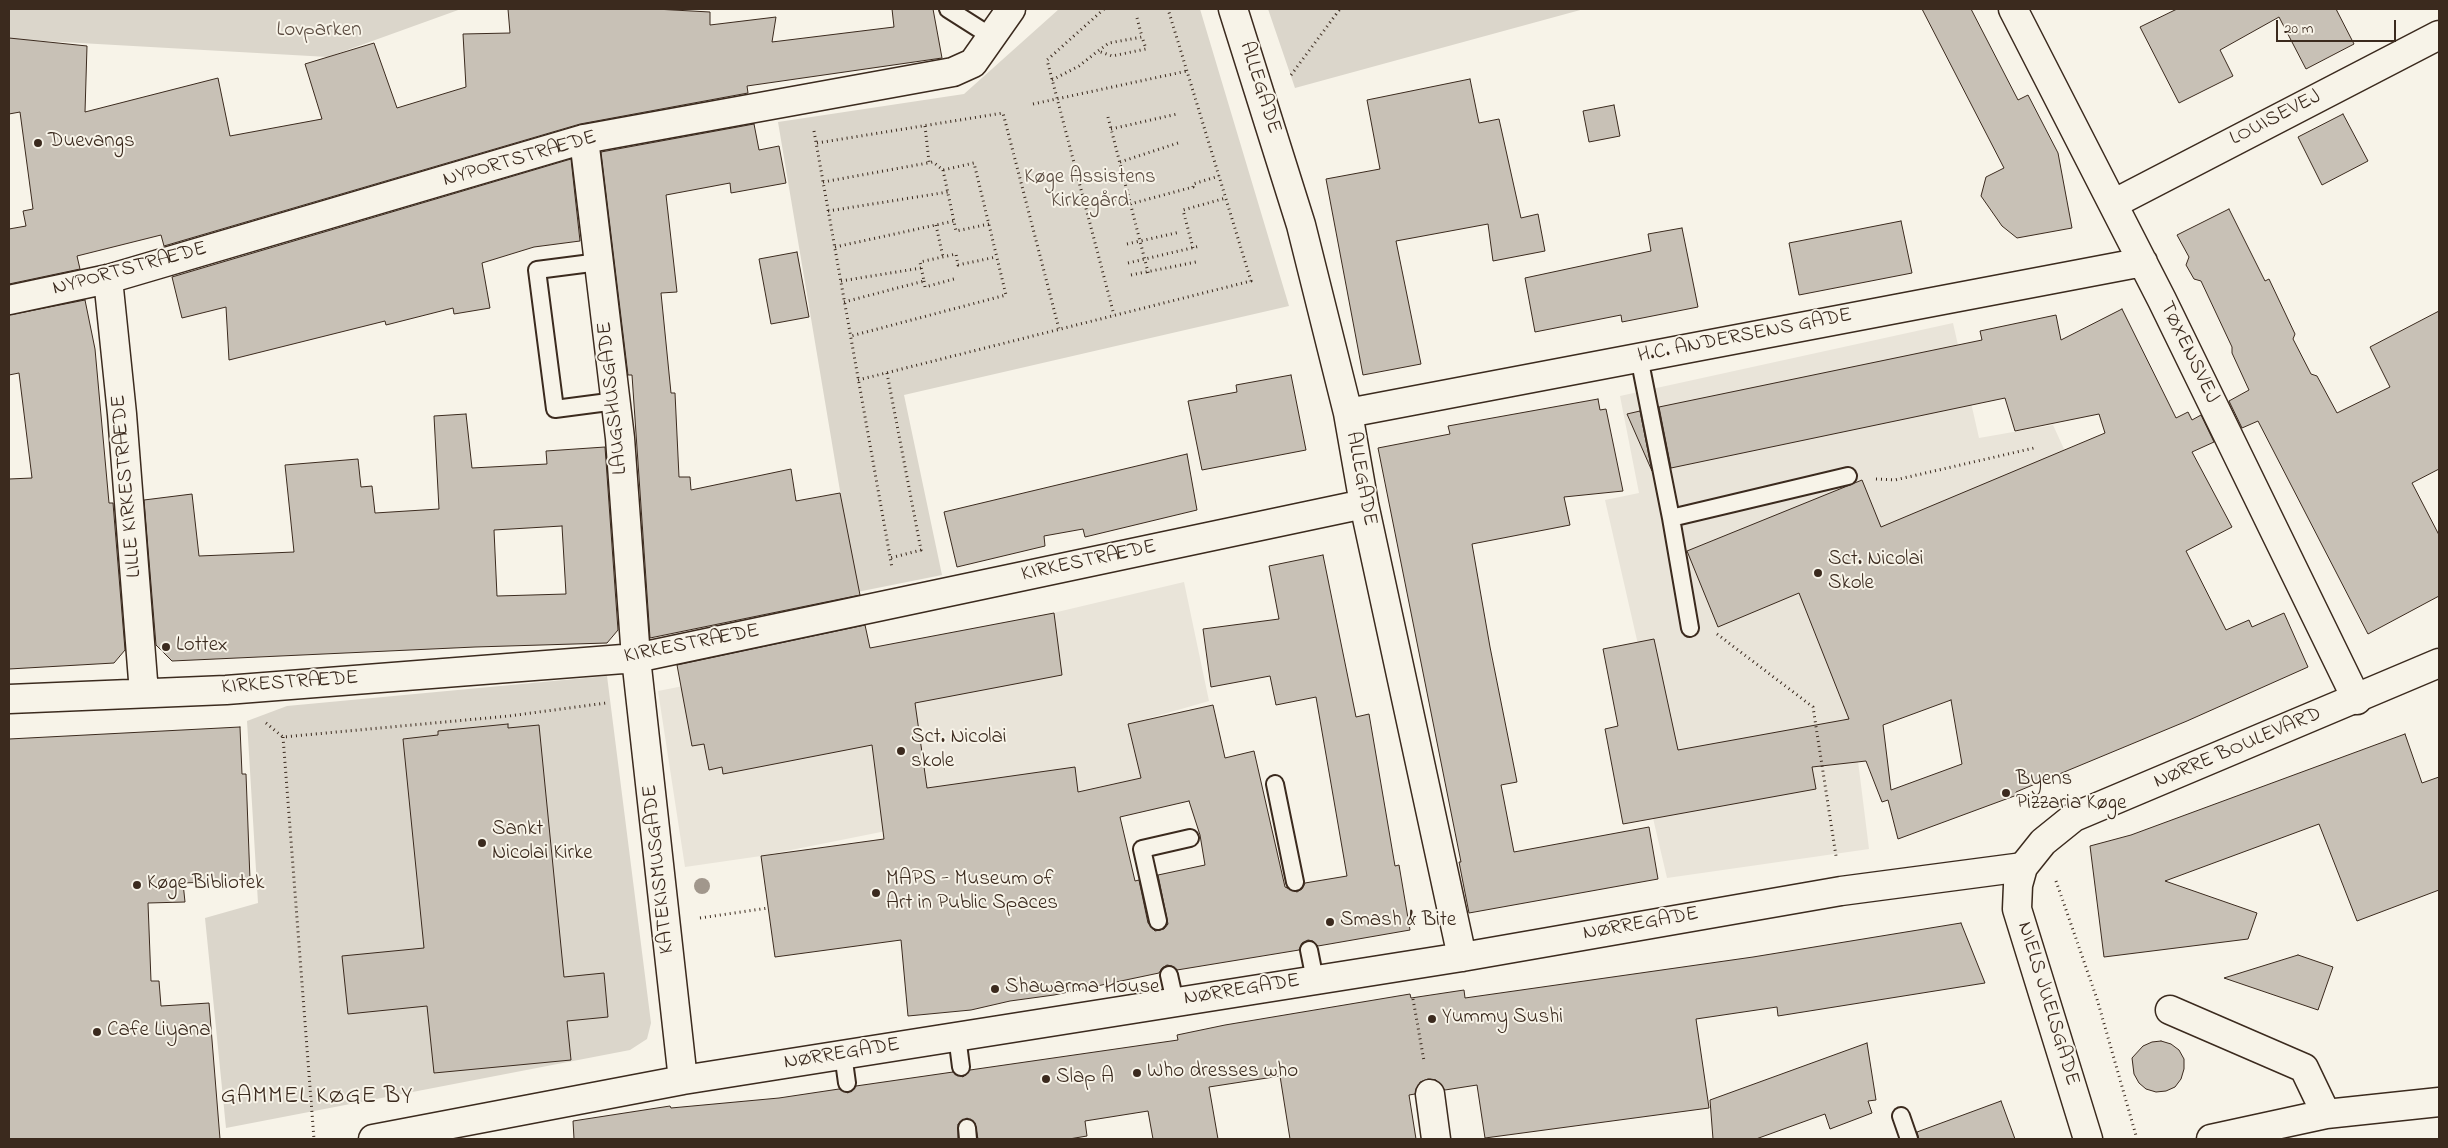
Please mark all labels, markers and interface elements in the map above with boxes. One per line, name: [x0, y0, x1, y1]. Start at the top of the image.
scale bar: [2278, 10, 2398, 42]
text: 20 m: [2284, 18, 2313, 40]
park label: Lovparken: [276, 19, 362, 45]
street label: ALLEGADE: [1232, 39, 1286, 137]
street label: LOUISEVEJ: [2226, 85, 2326, 153]
street label: NYPORTSTRÆDE: [440, 126, 600, 194]
place label: Duevangs: [48, 130, 135, 156]
marker: Duevangs: [32, 137, 44, 149]
park label: Køge Assistens Kirkegård: [1024, 166, 1156, 216]
street label: NYPORTSTRÆDE: [50, 237, 210, 303]
street label: TØXENSVEJ: [2152, 298, 2224, 408]
street label: H.C. ANDERSENS GADE: [1636, 304, 1854, 370]
street label: LAUGSHUSGADE: [593, 320, 635, 476]
street label: LILLE KIRKESTRÆDE: [107, 393, 149, 579]
street label: ALLEGADE: [1339, 430, 1381, 528]
street label: KIRKESTRÆDE: [1019, 535, 1159, 589]
place label: Sct. Nicolai Skole: [1828, 548, 1924, 598]
marker: Sct. Nicolai Skole: [1812, 567, 1824, 579]
street label: KIRKESTRÆDE: [622, 620, 762, 670]
place label: Lottex: [176, 634, 228, 660]
marker: Lottex: [160, 641, 172, 653]
street label: KIRKESTRÆDE: [221, 667, 359, 701]
street label: NØRRE BOULEVARD: [2150, 702, 2326, 796]
place label: Sct. Nicolai skole: [911, 726, 1007, 776]
marker: Sct. Nicolai skole: [895, 745, 907, 757]
place label: Byens Pizzaria Køge: [2016, 768, 2126, 818]
street label: KATEKISMUSGADE: [639, 783, 681, 955]
marker: Byens Pizzaria Køge: [2000, 787, 2012, 799]
place label: Sankt Nicolai Kirke: [492, 818, 593, 868]
marker: Sankt Nicolai Kirke: [476, 837, 488, 849]
place label: MAPS - Museum of Art in Public Spaces: [886, 868, 1058, 918]
place label: Køge Bibliotek: [147, 872, 264, 898]
marker: Køge Bibliotek: [131, 879, 143, 891]
marker: MAPS - Museum of Art in Public Spaces: [870, 887, 882, 899]
street label: NØRREGADE: [1581, 902, 1701, 948]
place label: Smash & Bite: [1340, 909, 1456, 935]
marker: Smash & Bite: [1324, 916, 1336, 928]
street label: NIELS JUELSGADE: [2010, 919, 2084, 1089]
street label: NØRREGADE: [1182, 969, 1302, 1013]
place label: Shawarma House: [1005, 976, 1159, 1002]
marker: Shawarma House: [989, 983, 1001, 995]
place label: Yummy Sushi: [1442, 1006, 1563, 1032]
marker: Yummy Sushi: [1426, 1013, 1438, 1025]
place label: Cafe Liyana: [107, 1019, 211, 1045]
marker: Cafe Liyana: [91, 1026, 103, 1038]
street label: NØRREGADE: [782, 1033, 902, 1077]
place label: Who dresses who: [1147, 1060, 1298, 1086]
place label: Slap A: [1056, 1066, 1114, 1092]
marker: Who dresses who: [1131, 1067, 1143, 1079]
marker: Slap A: [1040, 1073, 1052, 1085]
district label: GAMMEL KØGE BY: [219, 1084, 415, 1112]

